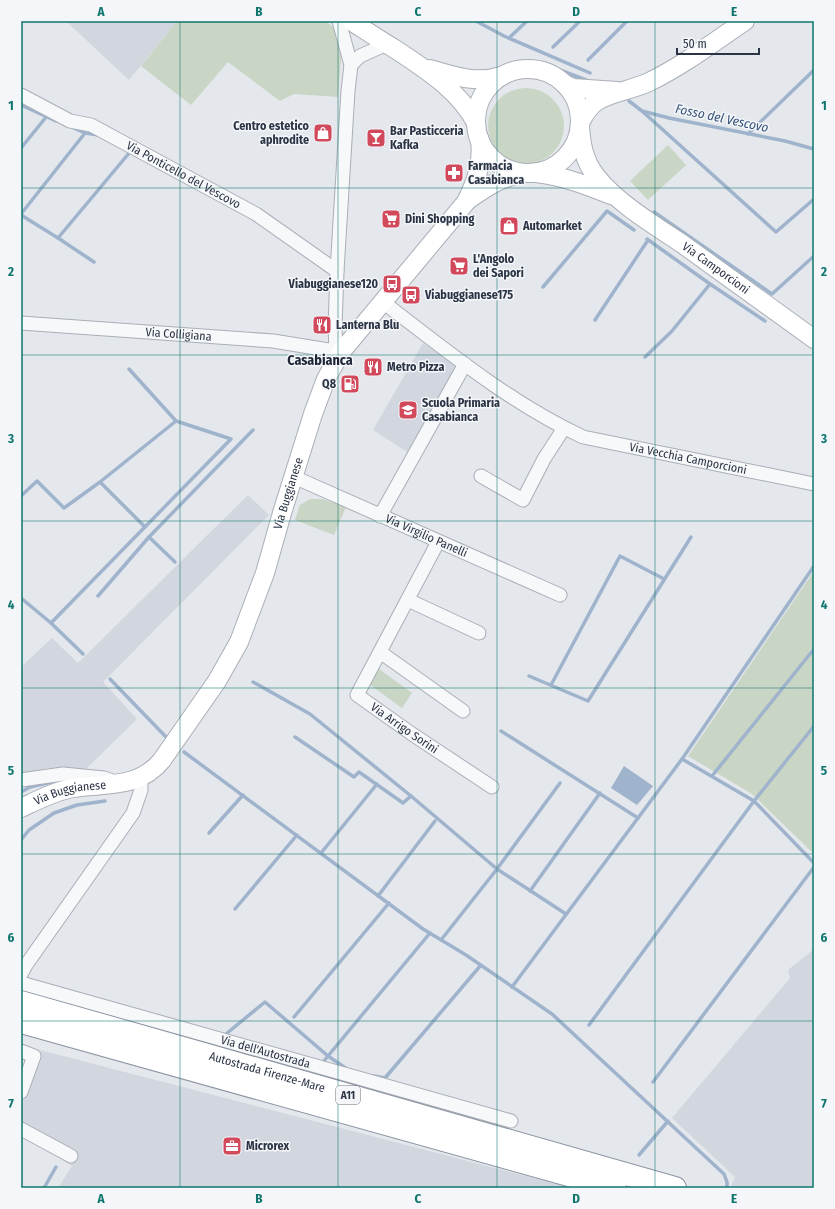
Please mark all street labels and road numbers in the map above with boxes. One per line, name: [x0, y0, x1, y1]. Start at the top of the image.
street label: Via Ponticello del Vescovo: [124, 138, 243, 211]
street label: Via Camporcioni: [680, 239, 752, 297]
street label: Via Colligiana: [145, 325, 212, 344]
street label: Via Vecchia Camporcioni: [628, 440, 748, 477]
street label: Via Buggianese: [271, 456, 306, 531]
street label: Via Virgilio Panelli: [383, 512, 470, 560]
street label: Via Arrigo Sorini: [368, 700, 441, 756]
street label: Via Buggianese: [32, 778, 107, 808]
street label: Via dell'Autostrada: [219, 1033, 312, 1071]
street label: Autostrada Firenze-Mare: [208, 1049, 327, 1095]
road number: A11: [336, 1086, 360, 1104]

